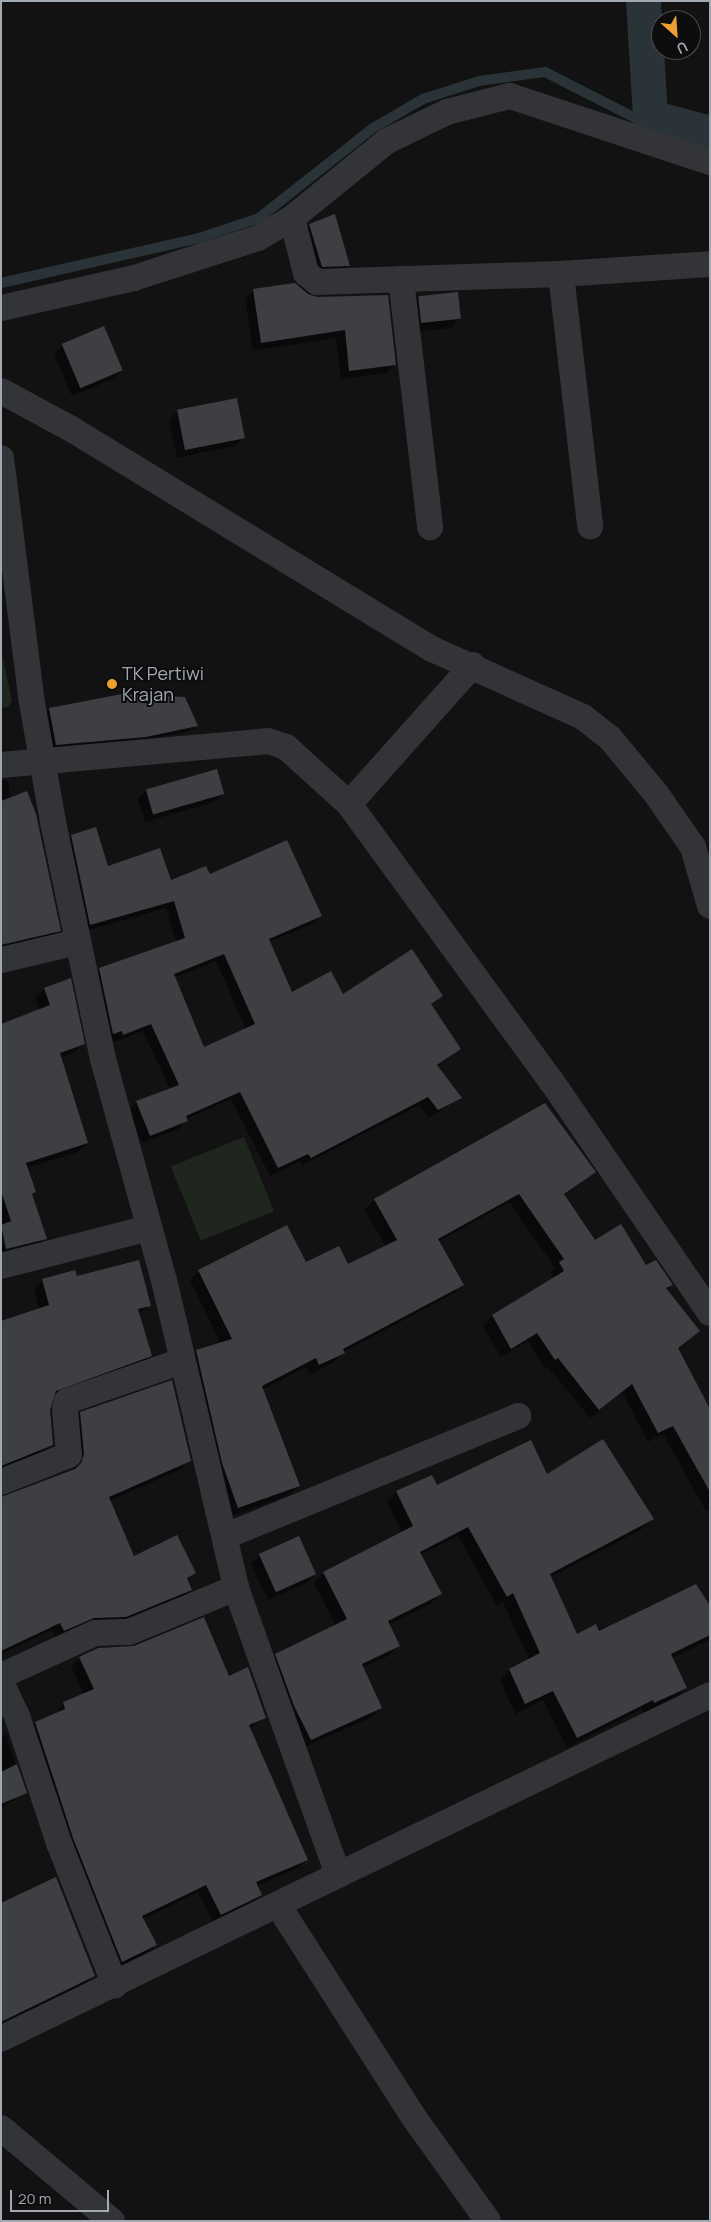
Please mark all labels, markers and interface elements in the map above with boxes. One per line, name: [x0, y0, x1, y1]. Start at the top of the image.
north arrow: [651, 10, 701, 60]
text: U: [674, 37, 691, 59]
place label: TK Pertiwi Krajan: [122, 663, 204, 706]
marker: TK Pertiwi Krajan: [106, 678, 118, 690]
scale bar: [12, 2180, 111, 2212]
text: 20 m: [18, 2188, 51, 2209]

